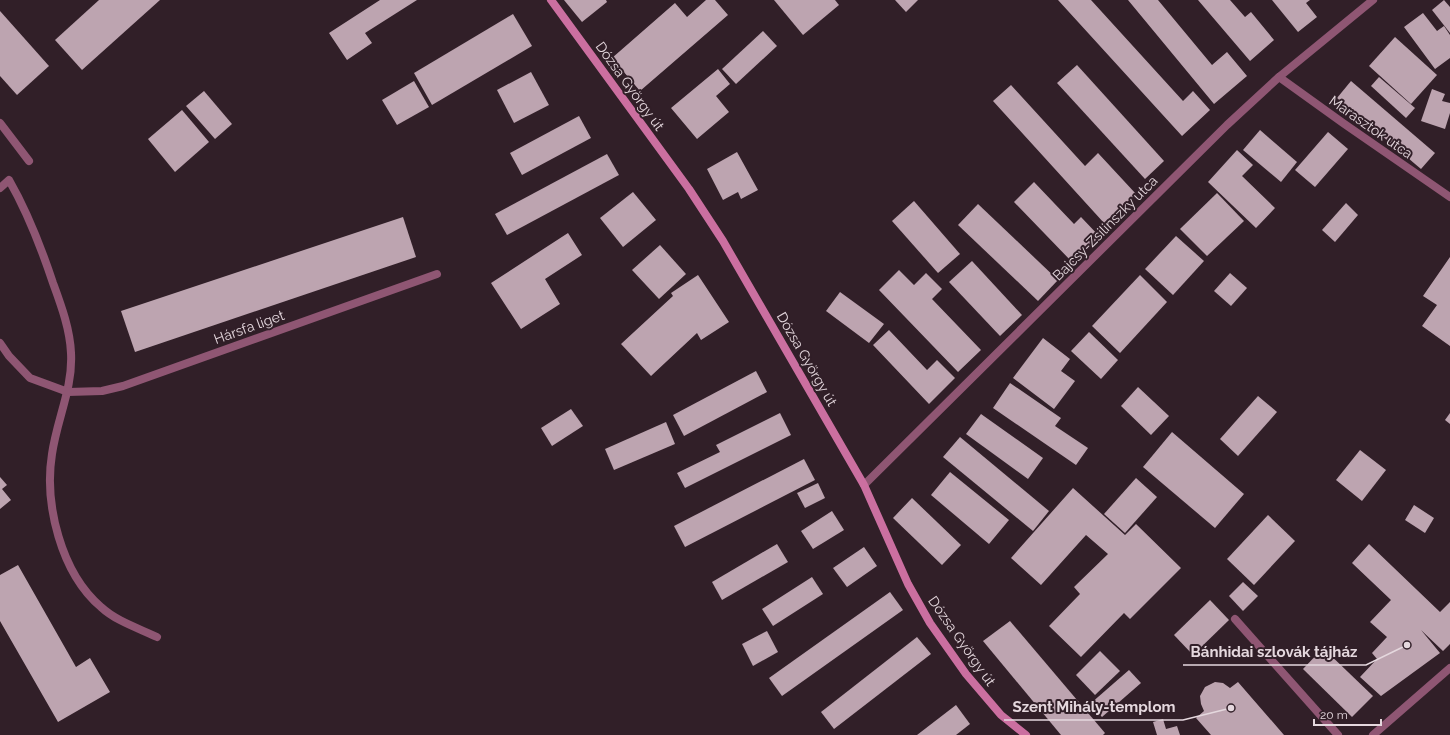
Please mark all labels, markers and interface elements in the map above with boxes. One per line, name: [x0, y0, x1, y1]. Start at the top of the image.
street label: Dózsa György út: [592, 39, 668, 134]
street label: Marasztok utca: [1326, 92, 1416, 162]
street label: Bajcsy-Zsilinszky utca: [1049, 172, 1161, 284]
street label: Hársfa liget: [212, 307, 287, 347]
street label: Dózsa György út: [774, 309, 841, 409]
street label: Dózsa György út: [925, 593, 999, 689]
callout: Bánhidai szlovák tájház: [1183, 638, 1366, 665]
text: Bánhidai szlovák tájház: [1191, 643, 1357, 661]
callout: Szent Mihály-templom: [1004, 693, 1183, 720]
text: Szent Mihály-templom: [1013, 698, 1176, 716]
scale bar: [1314, 701, 1381, 727]
text: 20 m: [1320, 708, 1348, 722]

